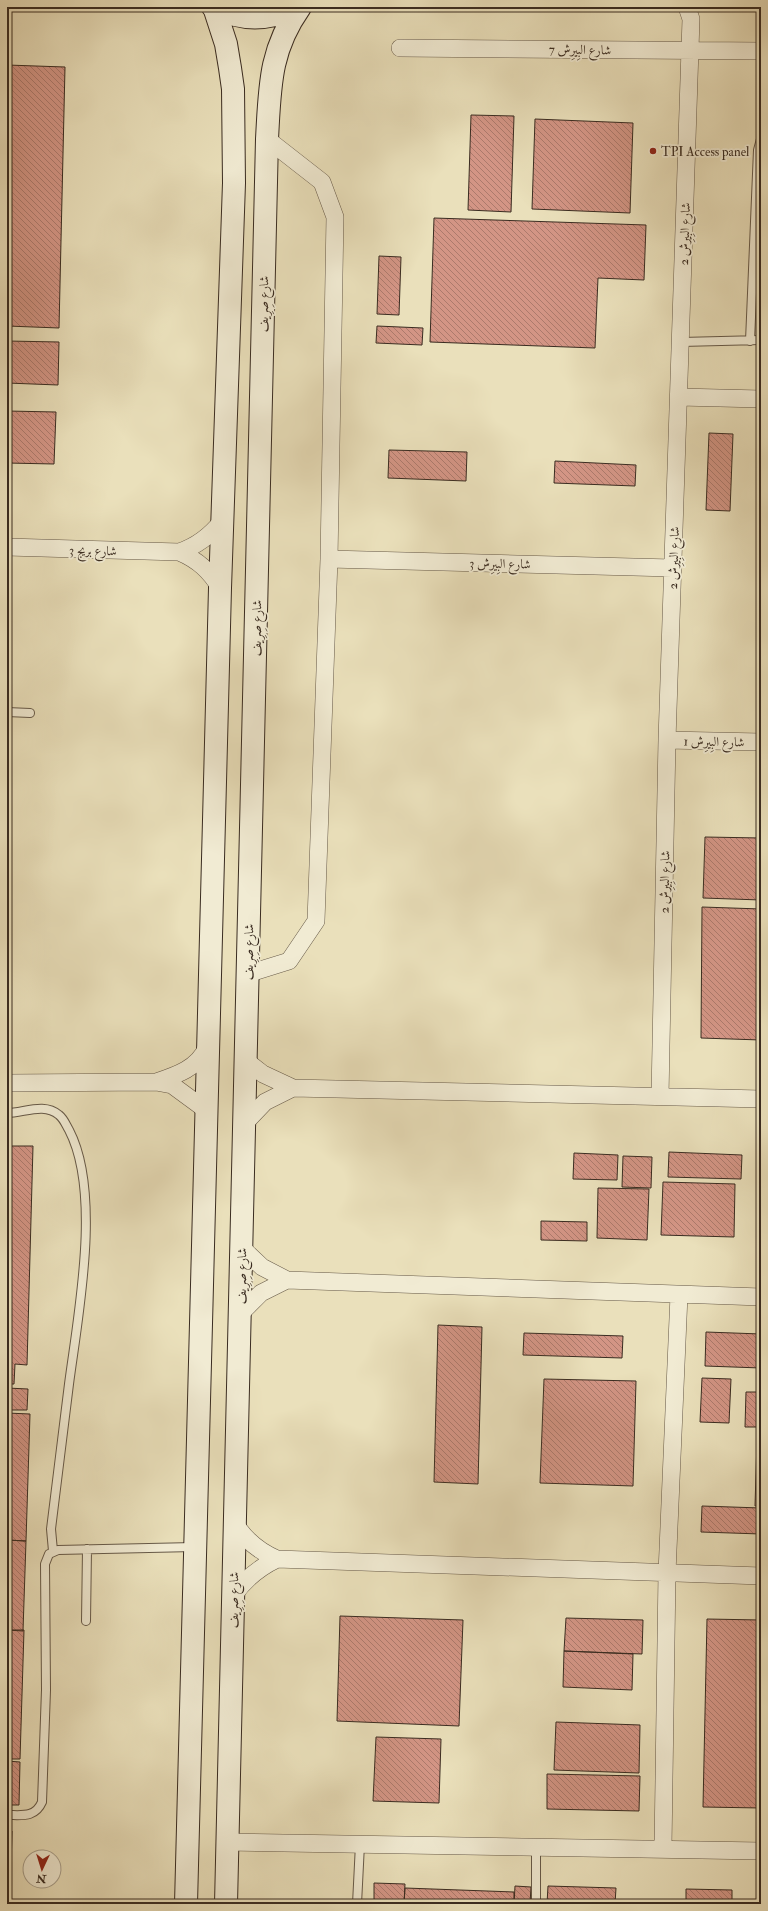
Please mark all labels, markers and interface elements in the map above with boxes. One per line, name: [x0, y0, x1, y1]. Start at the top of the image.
street label: شارع البِيرِش 7: [549, 41, 611, 62]
place label: TPI Access panel: [661, 144, 750, 161]
marker: TPI Access panel: [648, 146, 658, 156]
street label: شارع البِيرِش 2: [676, 202, 697, 266]
street label: شارع صِرِيف: [256, 276, 275, 332]
street label: شارع البِيرِش 2: [665, 526, 686, 590]
street label: شارع بريج 3: [69, 543, 117, 562]
street label: شارع البِيرِش 3: [469, 555, 531, 576]
street label: شارع صِرِيف: [249, 600, 268, 656]
street label: شارع البِيرِش 1: [683, 733, 745, 754]
street label: شارع البِيرِش 2: [656, 850, 677, 914]
street label: شارع صِرِيف: [241, 924, 260, 980]
street label: شارع صِرِيف: [234, 1248, 253, 1304]
street label: شارع صِرِيف: [226, 1572, 245, 1628]
north arrow: [22, 1849, 62, 1889]
text: N: [35, 1872, 48, 1885]

